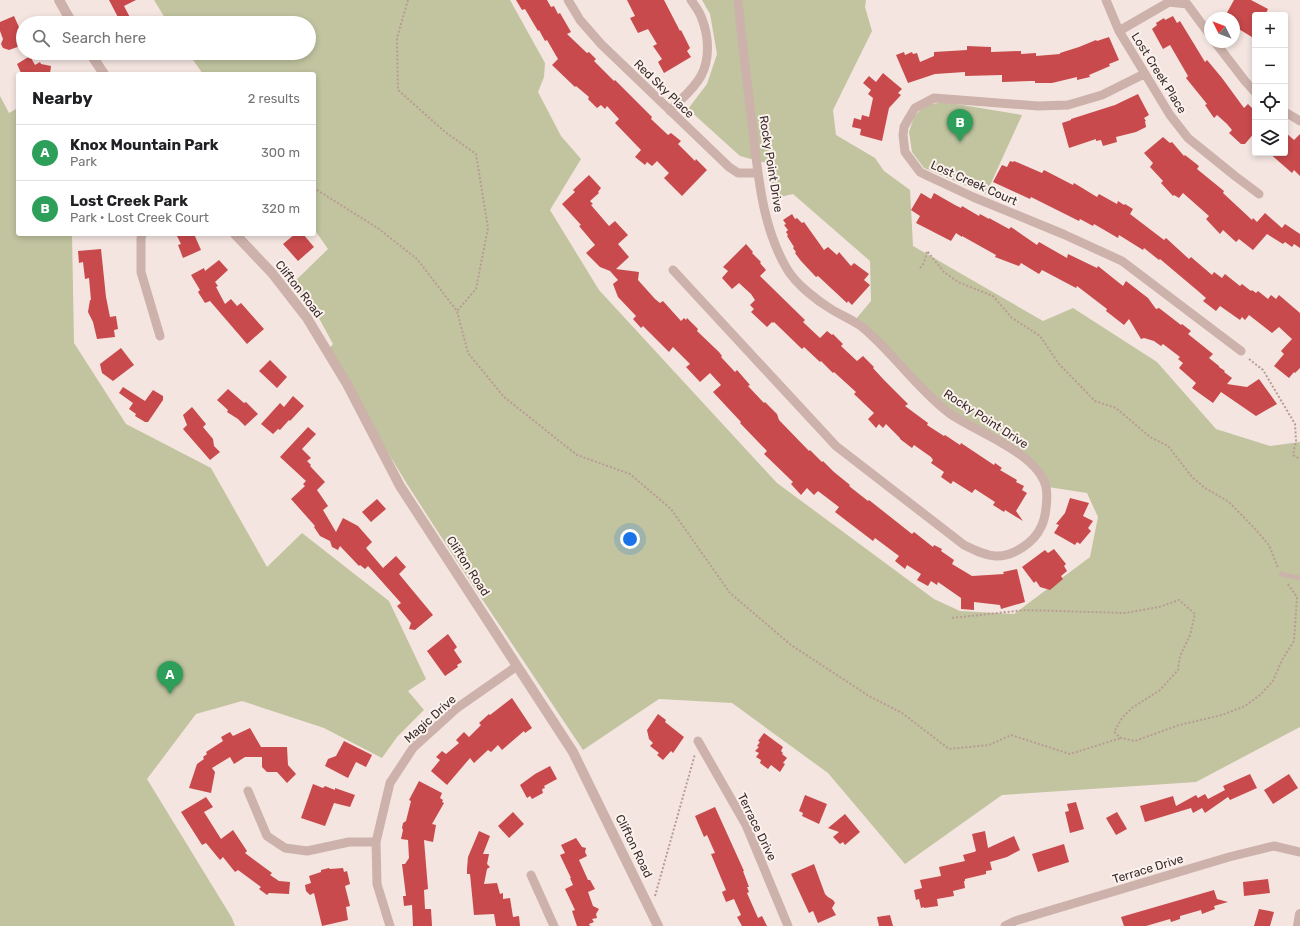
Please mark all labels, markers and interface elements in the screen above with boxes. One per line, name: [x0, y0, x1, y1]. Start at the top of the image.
north arrow: [1204, 12, 1240, 48]
map controls: [1252, 12, 1288, 156]
button: +: [1252, 12, 1288, 48]
search box: [16, 16, 316, 60]
icon: search: [30, 27, 52, 49]
text: Search here: [62, 29, 146, 47]
street label: Lost Creek Place: [1128, 30, 1190, 116]
button: −: [1252, 48, 1288, 84]
street label: Red Sky Place: [631, 57, 697, 121]
button: locate: [1252, 84, 1288, 120]
text: Nearby: [32, 88, 93, 108]
text: 2 results: [248, 91, 300, 106]
pin: B: [947, 109, 973, 142]
street label: Rocky Point Drive: [756, 115, 786, 214]
button: layers: [1252, 120, 1288, 156]
text: Knox Mountain Park: [70, 136, 219, 154]
text: A: [40, 145, 50, 160]
text: 300 m: [261, 145, 300, 160]
text: Park: [70, 154, 97, 169]
street label: Lost Creek Court: [928, 158, 1020, 209]
text: Lost Creek Park: [70, 192, 188, 210]
text: B: [40, 201, 50, 216]
text: 320 m: [262, 201, 300, 216]
text: Park · Lost Creek Court: [70, 210, 209, 225]
street label: Clifton Road: [272, 258, 326, 320]
street label: Rocky Point Drive: [941, 386, 1031, 452]
your location: [620, 529, 640, 549]
street label: Clifton Road: [443, 533, 493, 599]
pin: A: [157, 661, 183, 694]
street label: Magic Drive: [401, 692, 459, 746]
street label: Terrace Drive: [735, 791, 779, 863]
street label: Clifton Road: [613, 812, 655, 880]
street label: Terrace Drive: [1111, 852, 1185, 886]

